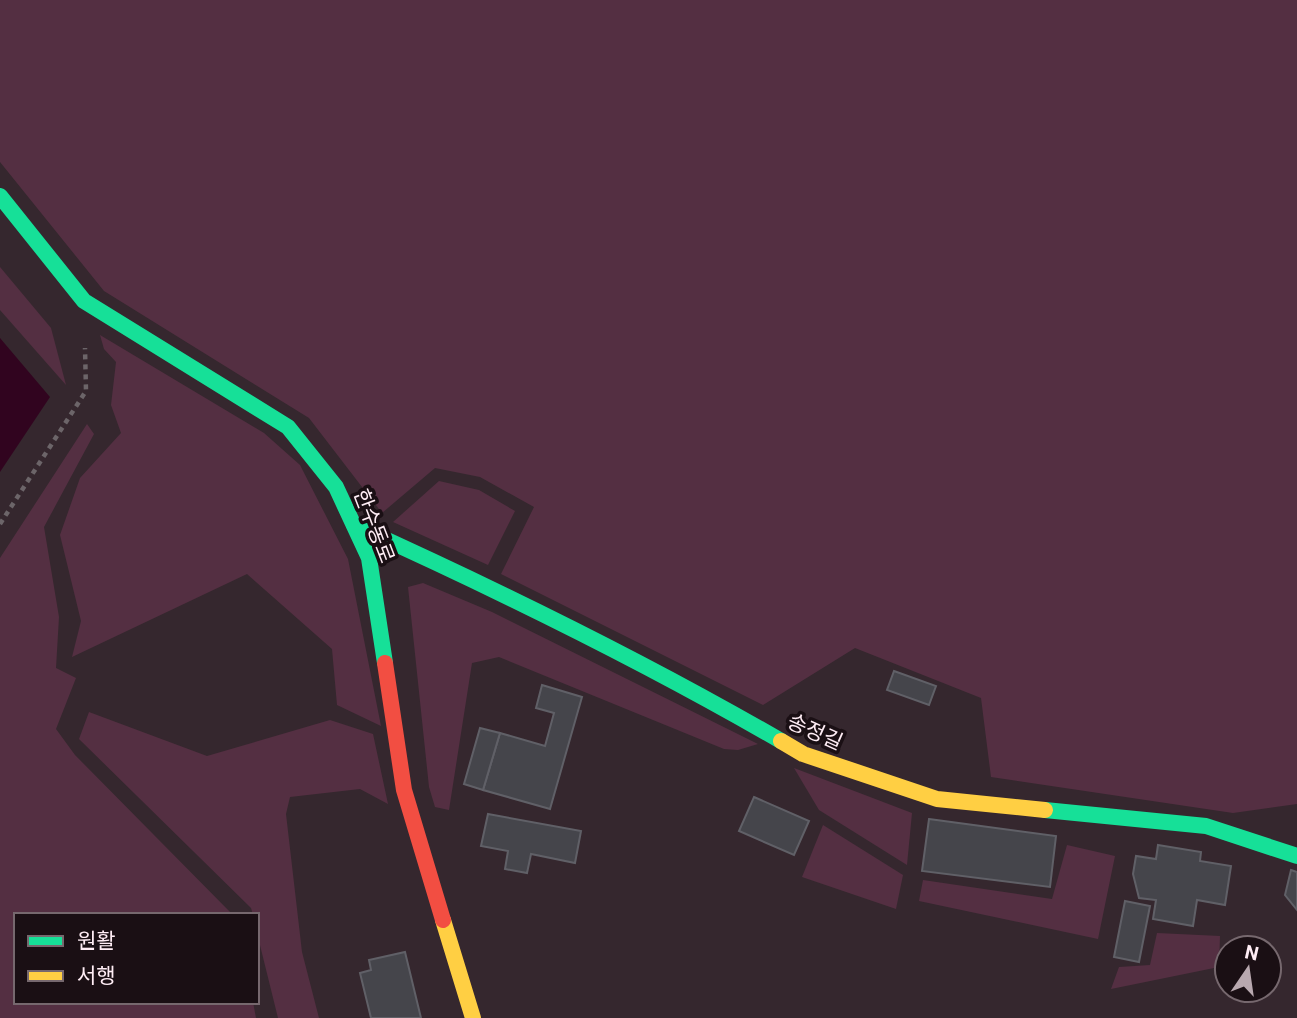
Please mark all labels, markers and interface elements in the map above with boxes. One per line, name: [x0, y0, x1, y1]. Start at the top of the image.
street label: 한수동로: [349, 486, 399, 566]
street label: 송정길: [784, 709, 846, 755]
legend: [14, 913, 259, 1004]
text: 원활: [77, 929, 116, 953]
north arrow: [1213, 934, 1283, 1004]
text: N: [1243, 940, 1261, 966]
text: 서행: [77, 964, 116, 988]

